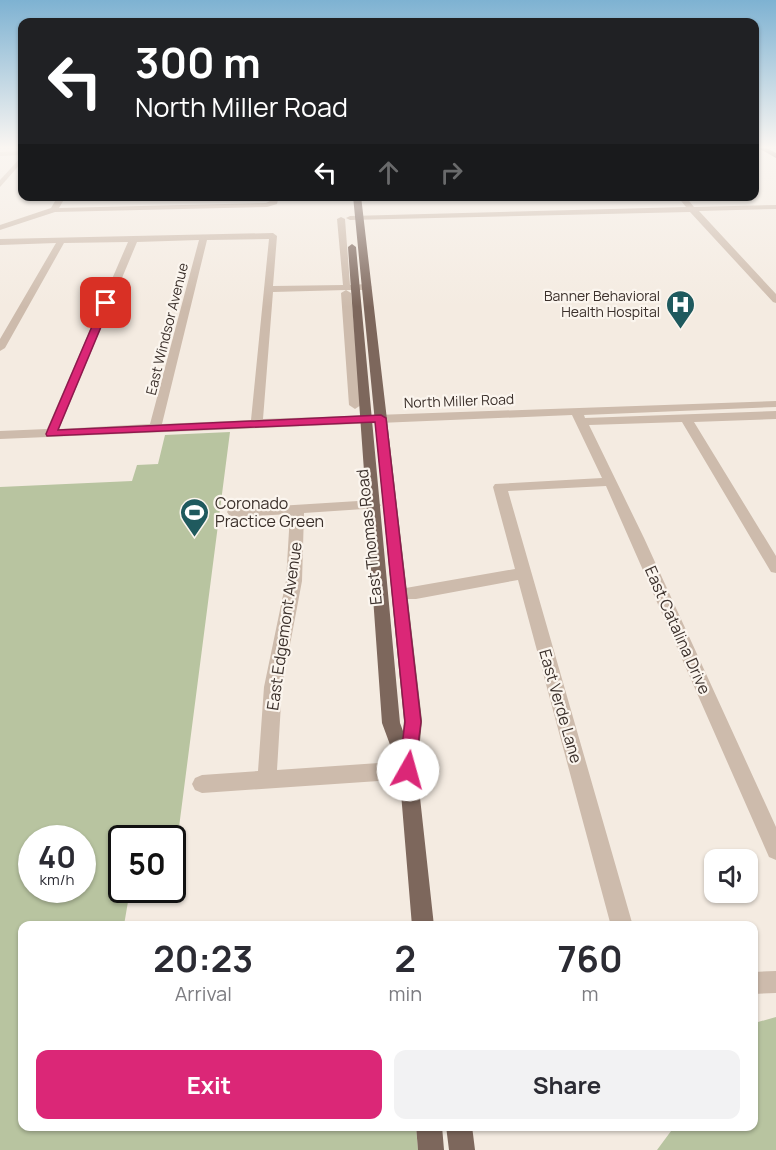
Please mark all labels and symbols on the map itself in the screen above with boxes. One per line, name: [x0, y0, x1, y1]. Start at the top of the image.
street label: East Windsor Avenue: [141, 261, 192, 397]
pin: [80, 277, 131, 328]
place label: Banner Behavioral Health Hospital: [544, 286, 660, 321]
hospital icon: Banner Behavioral Health Hospital: [665, 288, 697, 330]
street label: North Miller Road: [403, 389, 514, 412]
street label: East Thomas Road: [351, 468, 387, 606]
place label: Coronado Practice Green: [215, 492, 324, 532]
sports icon: Coronado Practice Green: [178, 496, 210, 538]
street label: East Edgemont Avenue: [261, 540, 307, 712]
street label: East Catalina Drive: [640, 562, 716, 698]
street label: East Verde Lane: [534, 646, 588, 766]
position arrow: [376, 738, 440, 802]
speed limit sign: 50: [108, 825, 186, 903]

